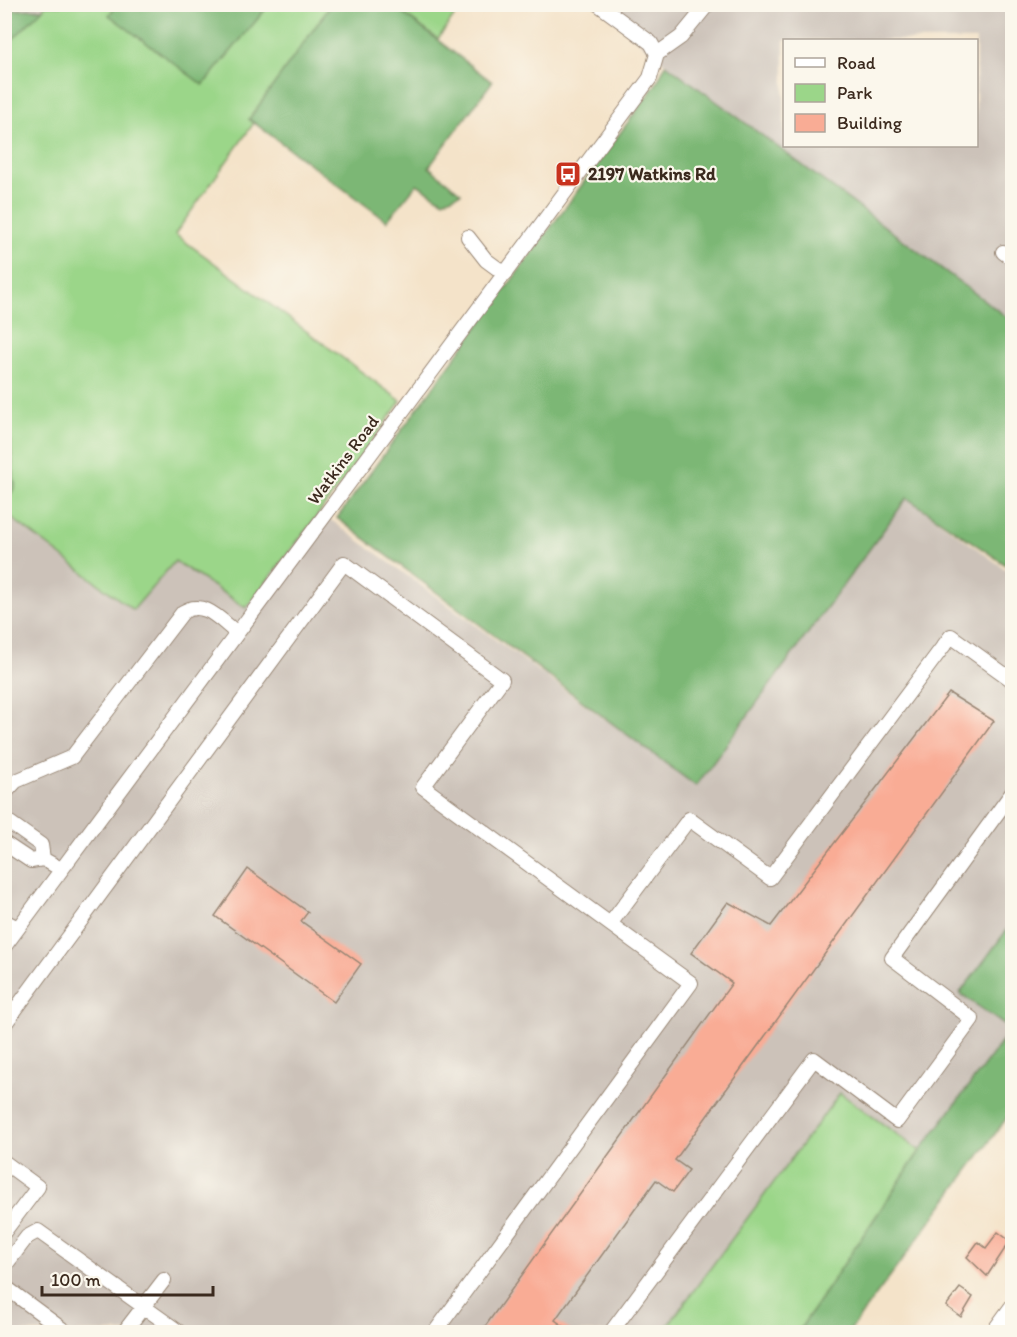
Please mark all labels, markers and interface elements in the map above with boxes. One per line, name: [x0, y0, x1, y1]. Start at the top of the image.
legend: [783, 39, 978, 147]
text: Road: [837, 52, 876, 74]
text: Park: [837, 82, 872, 104]
text: Building: [837, 112, 903, 134]
bus stop icon: 2197 Watkins Rd: [553, 159, 583, 189]
place label: 2197 Watkins Rd: [588, 163, 716, 185]
street label: Watkins Road: [302, 411, 384, 509]
scale bar: [42, 1259, 213, 1297]
text: 100 m: [51, 1269, 101, 1291]

